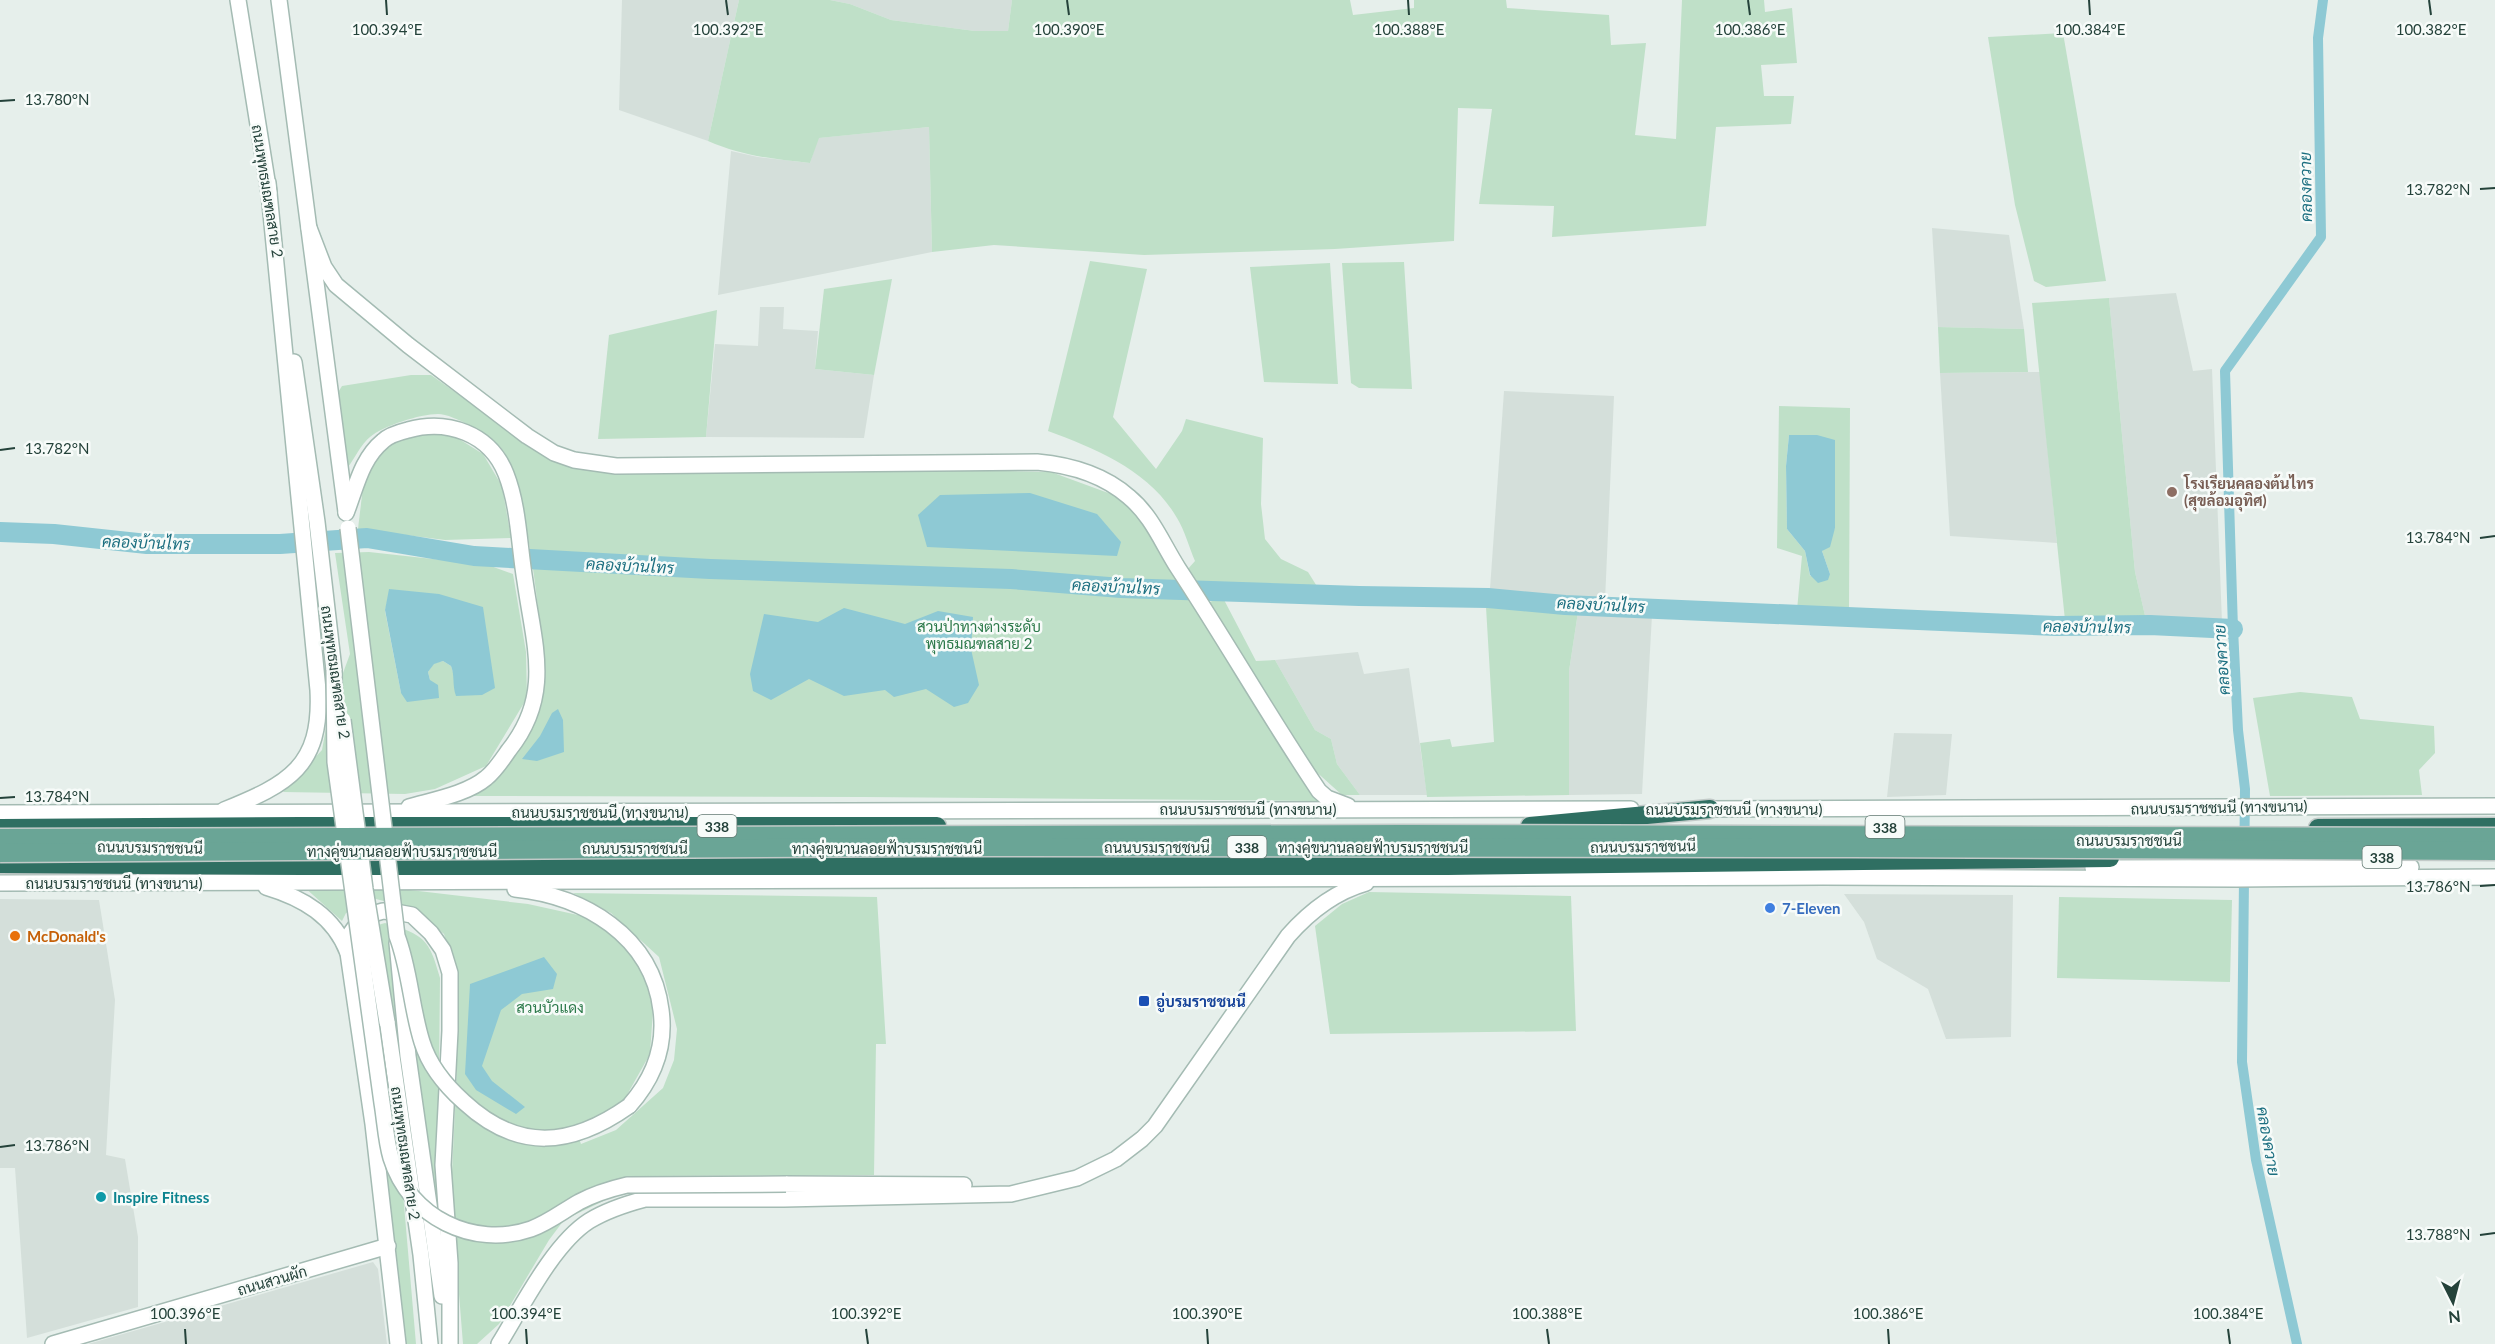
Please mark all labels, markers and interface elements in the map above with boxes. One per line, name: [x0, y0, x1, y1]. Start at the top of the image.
text: 100.394°E: [352, 20, 422, 38]
text: 100.392°E: [693, 20, 763, 38]
text: 100.390°E: [1034, 20, 1104, 38]
text: 100.388°E: [1374, 20, 1444, 38]
text: 100.386°E: [1715, 20, 1785, 38]
text: 100.384°E: [2055, 20, 2125, 38]
text: 100.382°E: [2396, 20, 2466, 38]
text: 13.780°N: [25, 90, 89, 108]
street label: ถนนพุทธมณฑลสาย 2: [246, 123, 287, 259]
water label: คลองควาย: [2295, 152, 2315, 222]
text: 13.782°N: [2406, 180, 2470, 198]
text: 13.782°N: [25, 439, 89, 457]
place label: โรงเรียนคลองต้นไทร (สุขล้อมอุทิศ): [2183, 473, 2314, 512]
marker: โรงเรียนคลองต้นไทร (สุขล้อมอุทิศ): [2165, 485, 2179, 499]
text: 13.784°N: [2406, 528, 2470, 546]
water label: คลองบ้านไทร: [102, 530, 192, 553]
water label: คลองบ้านไทร: [585, 552, 676, 577]
water label: คลองบ้านไทร: [1071, 573, 1162, 598]
water label: คลองบ้านไทร: [1556, 591, 1647, 616]
street label: ถนนพุทธมณฑลสาย 2: [315, 604, 354, 740]
water label: คลองบ้านไทร: [2043, 615, 2133, 636]
park label: สวนป่าทางต่างระดับ พุทธมณฑลสาย 2: [917, 617, 1041, 655]
water label: คลองควาย: [2209, 624, 2233, 696]
text: 13.784°N: [25, 787, 89, 805]
street label: ถนนบรมราชชนนี (ทางขนาน): [2130, 796, 2308, 818]
street label: ถนนบรมราชชนนี (ทางขนาน): [1160, 800, 1336, 818]
street label: ถนนบรมราชชนนี (ทางขนาน): [1646, 800, 1822, 818]
street label: ถนนบรมราชชนนี (ทางขนาน): [512, 803, 688, 821]
road number: 338: [698, 815, 736, 837]
road number: 338: [1866, 816, 1904, 838]
street label: ถนนบรมราชชนนี: [2076, 831, 2182, 849]
road number: 338: [1228, 836, 1266, 858]
street label: ถนนบรมราชชนนี: [1590, 836, 1696, 856]
street label: ถนนบรมราชชนนี: [97, 837, 203, 857]
street label: ถนนบรมราชชนนี: [1104, 838, 1210, 856]
street label: ทางคู่ขนานลอยฟ้าบรมราชชนนี: [1278, 838, 1468, 858]
street label: ถนนบรมราชชนนี: [582, 839, 688, 857]
street label: ทางคู่ขนานลอยฟ้าบรมราชชนนี: [792, 839, 982, 859]
street label: ทางคู่ขนานลอยฟ้าบรมราชชนนี: [307, 842, 497, 862]
road number: 338: [2362, 846, 2402, 868]
street label: ถนนบรมราชชนนี (ทางขนาน): [26, 874, 202, 892]
text: 13.786°N: [2406, 877, 2470, 895]
place label: 7-Eleven: [1782, 899, 1841, 917]
marker: 7-Eleven: [1763, 901, 1777, 915]
place label: McDonald's: [27, 927, 106, 945]
marker: McDonald's: [8, 929, 22, 943]
place label: อู่บรมราชชนนี: [1156, 992, 1246, 1013]
marker: อู่บรมราชชนนี: [1137, 994, 1151, 1008]
park label: สวนบัวแดง: [516, 998, 584, 1016]
street label: ถนนพุทธมณฑลสาย 2: [385, 1085, 424, 1221]
water label: คลองควาย: [2254, 1105, 2284, 1177]
text: 13.786°N: [25, 1136, 89, 1154]
place label: Inspire Fitness: [113, 1188, 210, 1206]
marker: Inspire Fitness: [94, 1190, 108, 1204]
text: 13.788°N: [2406, 1225, 2470, 1243]
street label: ถนนสวนผัก: [235, 1261, 309, 1299]
north arrow: [2423, 1272, 2483, 1332]
text: 100.396°E: [150, 1304, 220, 1322]
text: 100.394°E: [491, 1304, 561, 1322]
text: 100.392°E: [831, 1304, 901, 1322]
text: 100.390°E: [1172, 1304, 1242, 1322]
text: 100.388°E: [1512, 1304, 1582, 1322]
text: 100.386°E: [1853, 1304, 1923, 1322]
text: 100.384°E: [2193, 1304, 2263, 1322]
text: N: [2447, 1307, 2462, 1328]

